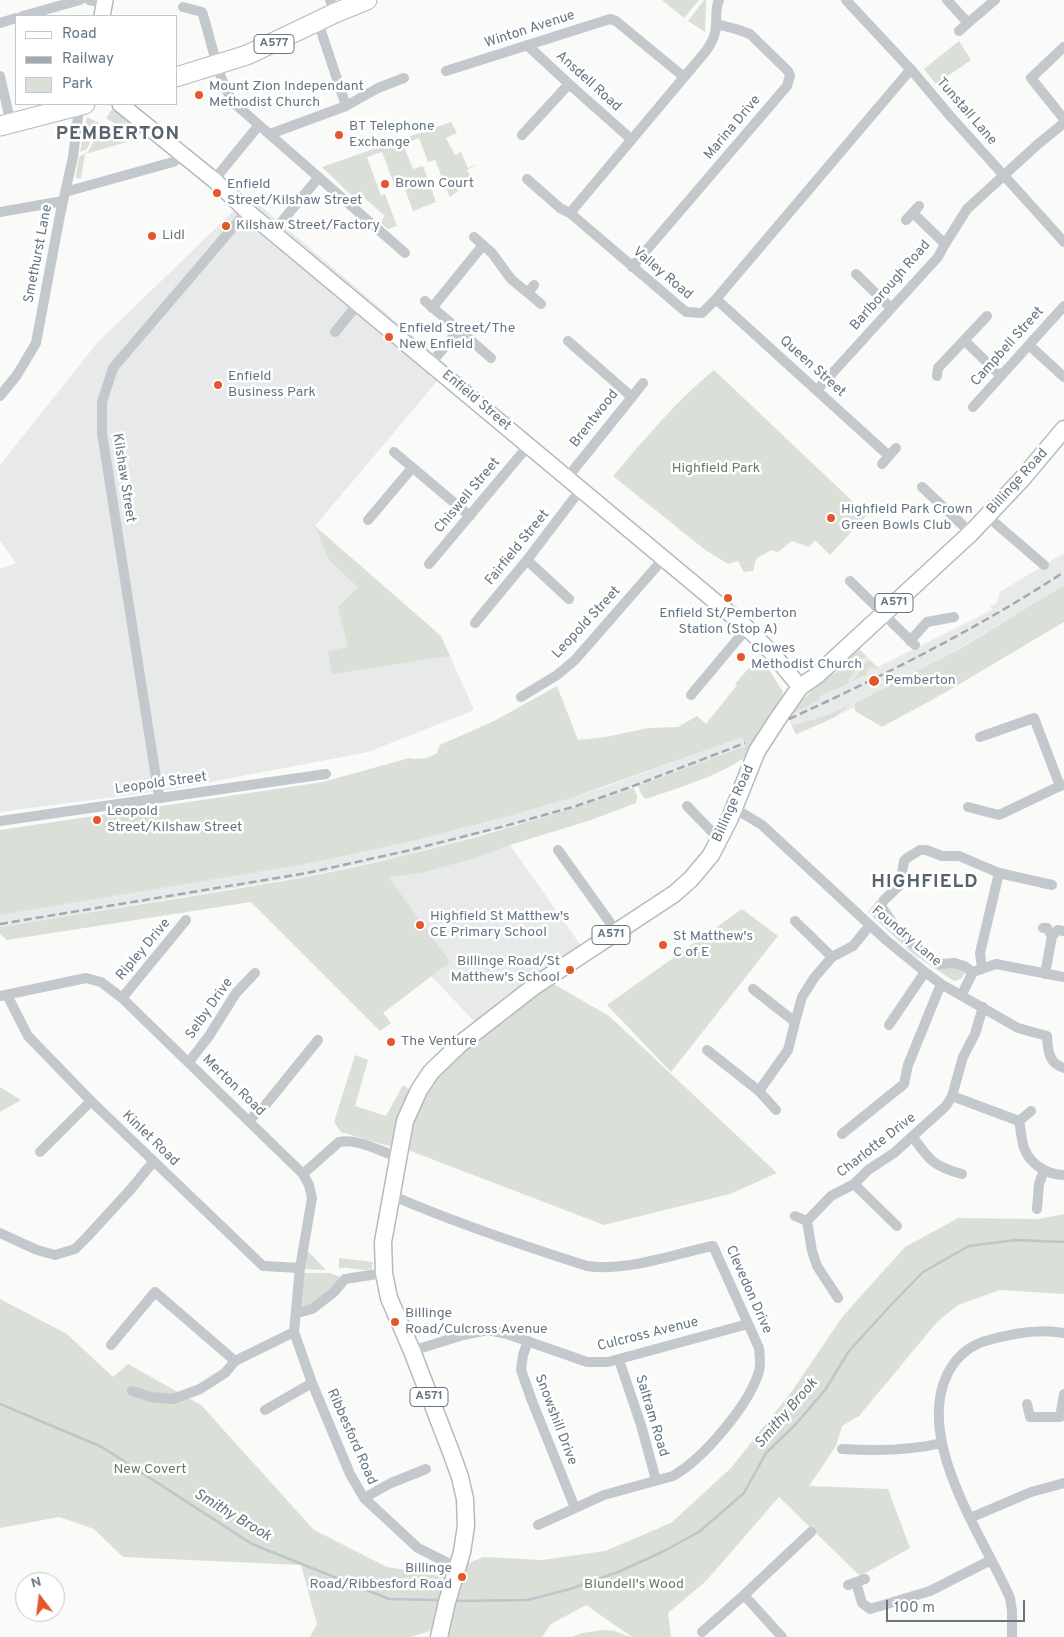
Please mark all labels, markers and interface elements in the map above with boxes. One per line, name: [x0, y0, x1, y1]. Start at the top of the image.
street label: Winton Avenue: [483, 8, 577, 52]
legend: [15, 15, 178, 105]
text: Road: [62, 25, 97, 44]
road number: A577: [254, 34, 294, 54]
street label: Ansdell Road: [552, 48, 624, 116]
text: Railway: [62, 50, 114, 69]
text: Park: [62, 75, 93, 94]
street label: Tunstall Lane: [932, 75, 1000, 149]
place label: Mount Zion Independant Methodist Church: [209, 79, 364, 111]
marker: Mount Zion Independant Methodist Church: [193, 89, 205, 101]
street label: Marina Drive: [701, 92, 765, 164]
place label: BT Telephone Exchange: [349, 119, 434, 152]
district label: PEMBERTON: [55, 124, 181, 146]
marker: BT Telephone Exchange: [333, 129, 345, 141]
place label: Brown Court: [395, 176, 474, 192]
place label: Enfield Street/Kilshaw Street: [227, 177, 362, 210]
marker: Brown Court: [379, 178, 391, 190]
marker: Enfield Street/Kilshaw Street: [211, 187, 223, 199]
street label: Smethurst Lane: [21, 203, 57, 305]
place label: Kilshaw Street/Factory: [236, 218, 380, 234]
marker: Kilshaw Street/Factory: [220, 220, 232, 232]
place label: Lidl: [162, 228, 185, 244]
marker: Lidl: [146, 230, 158, 242]
street label: Barlborough Road: [847, 238, 935, 334]
street label: Valley Road: [629, 244, 695, 304]
street label: Campbell Street: [968, 304, 1048, 390]
place label: Enfield Street/The New Enfield: [399, 321, 515, 354]
marker: Enfield Street/The New Enfield: [383, 331, 395, 343]
street label: Queen Street: [775, 333, 849, 401]
street label: Enfield Street: [438, 367, 514, 435]
place label: Enfield Business Park: [228, 369, 316, 402]
marker: Enfield Business Park: [212, 379, 224, 391]
street label: Brentwood: [567, 387, 623, 451]
street label: Kilshaw Street: [108, 432, 138, 524]
street label: Billinge Road: [984, 446, 1052, 518]
street label: Chiswell Street: [432, 455, 504, 537]
park label: Highfield Park: [672, 461, 760, 477]
place label: Highfield Park Crown Green Bowls Club: [841, 502, 973, 534]
street label: Fairfield Street: [482, 507, 554, 589]
marker: Highfield Park Crown Green Bowls Club: [825, 512, 837, 524]
street label: Leopold Street: [549, 583, 625, 663]
marker: Enfield St/Pemberton Station (Stop A): [722, 592, 734, 604]
road number: A571: [875, 594, 913, 612]
place label: Enfield St/Pemberton Station (Stop A): [659, 606, 797, 638]
place label: Clowes Methodist Church: [751, 641, 862, 674]
marker: Clowes Methodist Church: [735, 651, 747, 663]
place label: Pemberton: [885, 673, 956, 689]
marker: Pemberton: [867, 674, 881, 688]
street label: Billinge Road: [709, 763, 759, 845]
street label: Leopold Street: [114, 769, 208, 799]
place label: Leopold Street/Kilshaw Street: [107, 804, 242, 836]
marker: Leopold Street/Kilshaw Street: [91, 814, 103, 826]
district label: HIGHFIELD: [870, 872, 980, 894]
street label: Foundry Lane: [868, 903, 944, 971]
place label: Highfield St Matthew's CE Primary School: [430, 909, 570, 942]
street label: Ripley Drive: [113, 916, 175, 984]
marker: Highfield St Matthew's CE Primary School: [414, 919, 426, 931]
road number: A571: [592, 926, 630, 944]
place label: St Matthew's C of E: [673, 929, 753, 962]
marker: St Matthew's C of E: [657, 939, 669, 951]
place label: Billinge Road/St Matthew's School: [451, 954, 560, 986]
marker: Billinge Road/St Matthew's School: [564, 964, 576, 976]
street label: Selby Drive: [183, 975, 237, 1043]
place label: The Venture: [401, 1034, 477, 1050]
marker: The Venture: [385, 1036, 397, 1048]
street label: Merton Road: [198, 1052, 268, 1120]
street label: Kinlet Road: [118, 1108, 182, 1170]
street label: Charlotte Drive: [834, 1110, 920, 1182]
street label: Clevedon Drive: [721, 1243, 775, 1337]
place label: Billinge Road/Culcross Avenue: [405, 1306, 548, 1338]
street label: Culcross Avenue: [596, 1314, 700, 1356]
marker: Billinge Road/Culcross Avenue: [389, 1316, 401, 1328]
street label: Snowshill Drive: [530, 1372, 580, 1468]
street label: Saltram Road: [631, 1373, 671, 1459]
water label: Smithy Brook: [752, 1375, 822, 1453]
street label: Ribbesford Road: [322, 1386, 380, 1488]
road number: A571: [410, 1388, 448, 1406]
park label: New Covert: [113, 1462, 187, 1478]
water label: Smithy Brook: [190, 1486, 274, 1546]
place label: Billinge Road/Ribbesford Road: [309, 1561, 452, 1594]
marker: Billinge Road/Ribbesford Road: [456, 1571, 468, 1583]
north arrow: [15, 1572, 65, 1622]
text: N: [29, 1573, 43, 1593]
park label: Blundell's Wood: [584, 1577, 684, 1593]
scale bar: [889, 1590, 1028, 1622]
text: 100 m: [894, 1599, 935, 1618]

